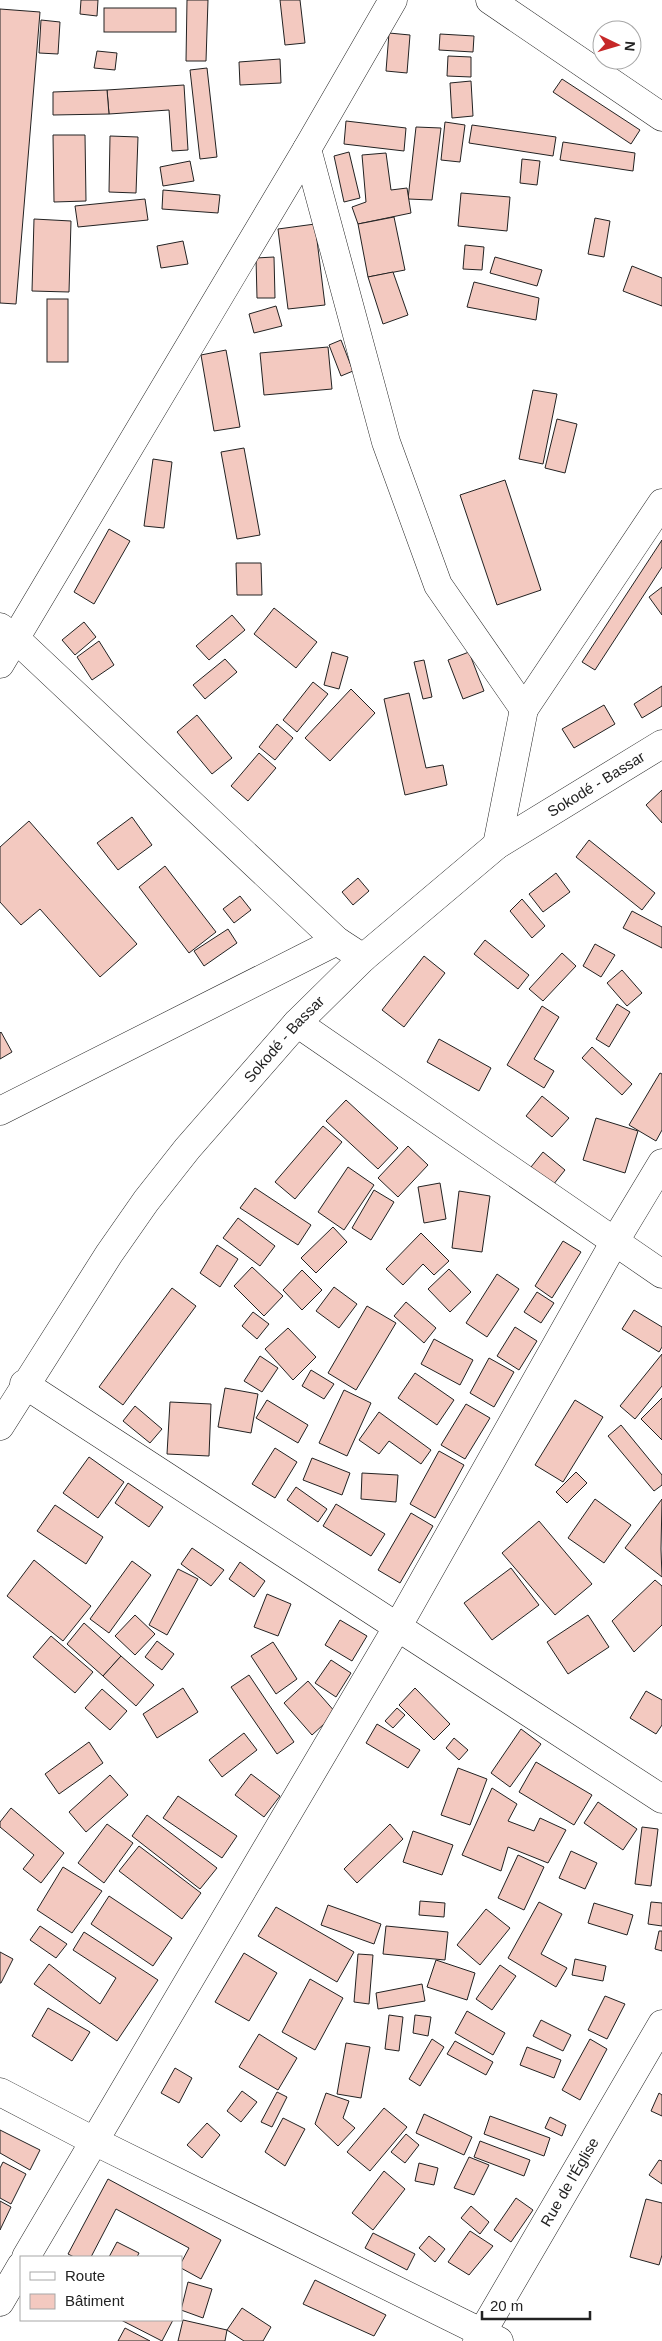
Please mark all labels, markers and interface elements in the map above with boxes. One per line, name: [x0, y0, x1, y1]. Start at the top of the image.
north arrow: [592, 20, 642, 70]
text: N: [622, 40, 638, 52]
street label: Sokodé - Bassar: [544, 748, 648, 820]
street label: Sokodé - Bassar: [240, 992, 327, 1086]
street label: Rue de l'Église: [537, 2135, 602, 2229]
legend: [20, 2256, 182, 2321]
text: Route: [65, 2267, 105, 2284]
scale bar: [482, 2288, 590, 2320]
text: Bâtiment: [65, 2292, 125, 2309]
text: 20 m: [490, 2297, 523, 2314]

